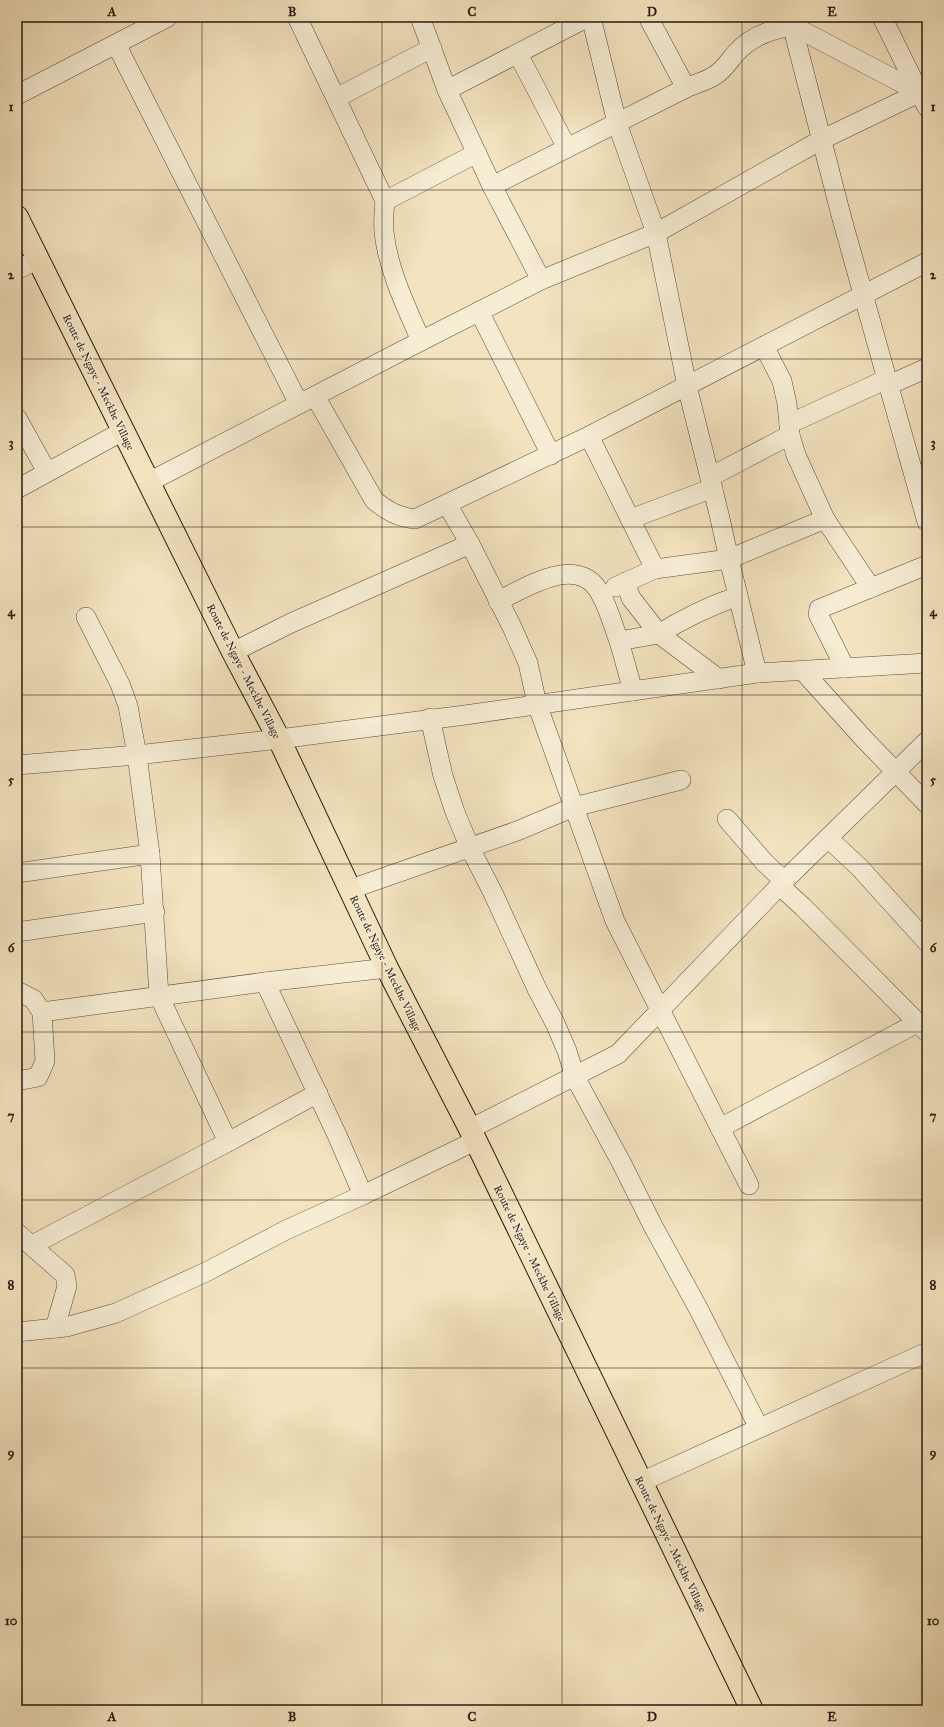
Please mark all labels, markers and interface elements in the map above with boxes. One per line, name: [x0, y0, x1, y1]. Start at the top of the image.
text: A: [107, 4, 117, 20]
text: B: [288, 4, 297, 20]
text: C: [468, 4, 477, 20]
text: D: [647, 4, 657, 20]
text: E: [827, 4, 837, 20]
text: 1: [8, 99, 14, 115]
text: 1: [930, 99, 936, 115]
text: 2: [8, 267, 15, 283]
text: 2: [930, 267, 937, 283]
street label: Route de Ngaye - Meckhe Village: [60, 312, 137, 453]
text: 3: [8, 435, 14, 451]
text: 3: [930, 435, 936, 451]
street label: Route de Ngaye - Meckhe Village: [204, 602, 284, 741]
text: 4: [7, 604, 15, 620]
text: 4: [929, 604, 937, 620]
text: 5: [8, 772, 15, 788]
text: 5: [930, 772, 937, 788]
street label: Route de Ngaye - Meckhe Village: [347, 893, 424, 1034]
text: 6: [8, 940, 16, 956]
text: 6: [930, 940, 938, 956]
text: 7: [8, 1108, 15, 1124]
text: 7: [930, 1108, 937, 1124]
street label: Route de Ngaye - Meckhe Village: [491, 1183, 568, 1324]
text: 8: [8, 1277, 15, 1293]
text: 8: [930, 1277, 937, 1293]
text: 9: [8, 1445, 15, 1461]
text: 9: [930, 1445, 937, 1461]
street label: Route de Ngaye - Meckhe Village: [632, 1474, 709, 1615]
text: 10: [5, 1613, 18, 1629]
text: 10: [927, 1613, 940, 1629]
text: A: [107, 1709, 117, 1725]
text: B: [288, 1709, 297, 1725]
text: C: [468, 1709, 477, 1725]
text: D: [647, 1709, 657, 1725]
text: E: [827, 1709, 837, 1725]

